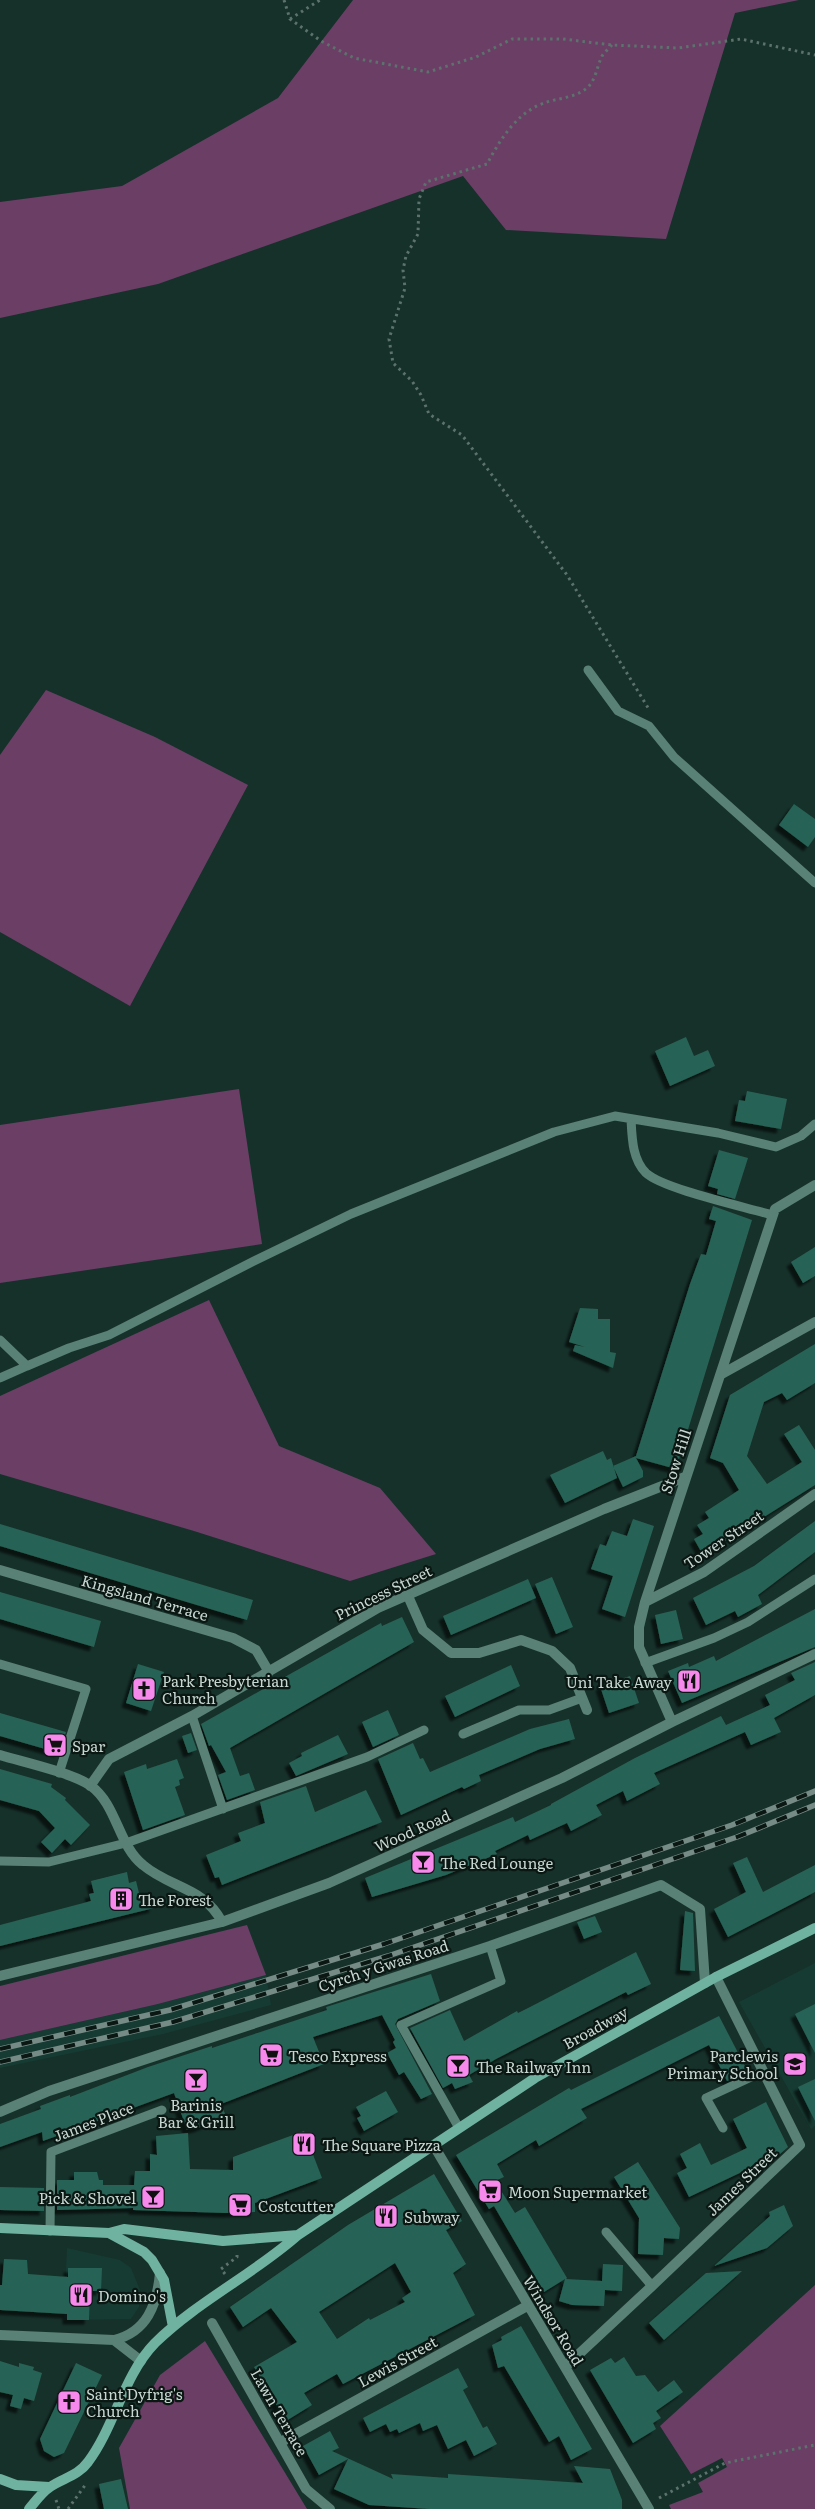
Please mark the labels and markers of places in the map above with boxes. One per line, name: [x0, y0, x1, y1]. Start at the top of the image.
restaurant icon: Uni Take Away: [676, 1668, 702, 1694]
place label: Park Presbyterian Church: [162, 1669, 289, 1709]
place label: Uni Take Away: [566, 1670, 672, 1693]
church icon: Park Presbyterian Church: [131, 1676, 157, 1702]
supermarket icon: Spar: [42, 1732, 68, 1758]
place label: Spar: [72, 1734, 105, 1757]
bar icon: The Red Lounge: [410, 1849, 436, 1875]
place label: The Red Lounge: [440, 1851, 553, 1874]
building icon: The Forest: [108, 1886, 134, 1912]
place label: The Forest: [138, 1888, 212, 1911]
supermarket icon: Tesco Express: [258, 2042, 284, 2068]
place label: Tesco Express: [288, 2044, 387, 2067]
place label: Parclewis Primary School: [667, 2044, 778, 2084]
school or university icon: Parclewis Primary School: [782, 2051, 808, 2077]
bar icon: The Railway Inn: [445, 2053, 471, 2079]
place label: The Railway Inn: [476, 2055, 591, 2078]
bar icon: Barinis Bar & Grill: [183, 2067, 209, 2093]
place label: Barinis Bar & Grill: [158, 2093, 234, 2133]
restaurant icon: The Square Pizza: [291, 2131, 317, 2157]
place label: The Square Pizza: [322, 2133, 442, 2156]
supermarket icon: Moon Supermarket: [477, 2178, 503, 2204]
place label: Moon Supermarket: [508, 2180, 647, 2203]
bar icon: Pick & Shovel: [140, 2184, 166, 2210]
place label: Pick & Shovel: [39, 2186, 136, 2209]
supermarket icon: Costcutter: [227, 2192, 253, 2218]
place label: Costcutter: [258, 2194, 333, 2217]
restaurant icon: Subway: [373, 2203, 399, 2229]
place label: Subway: [404, 2205, 460, 2228]
restaurant icon: Domino's: [68, 2282, 94, 2308]
place label: Domino's: [98, 2284, 166, 2307]
place label: Saint Dyfrig's Church: [86, 2382, 183, 2422]
church icon: Saint Dyfrig's Church: [56, 2389, 82, 2415]

